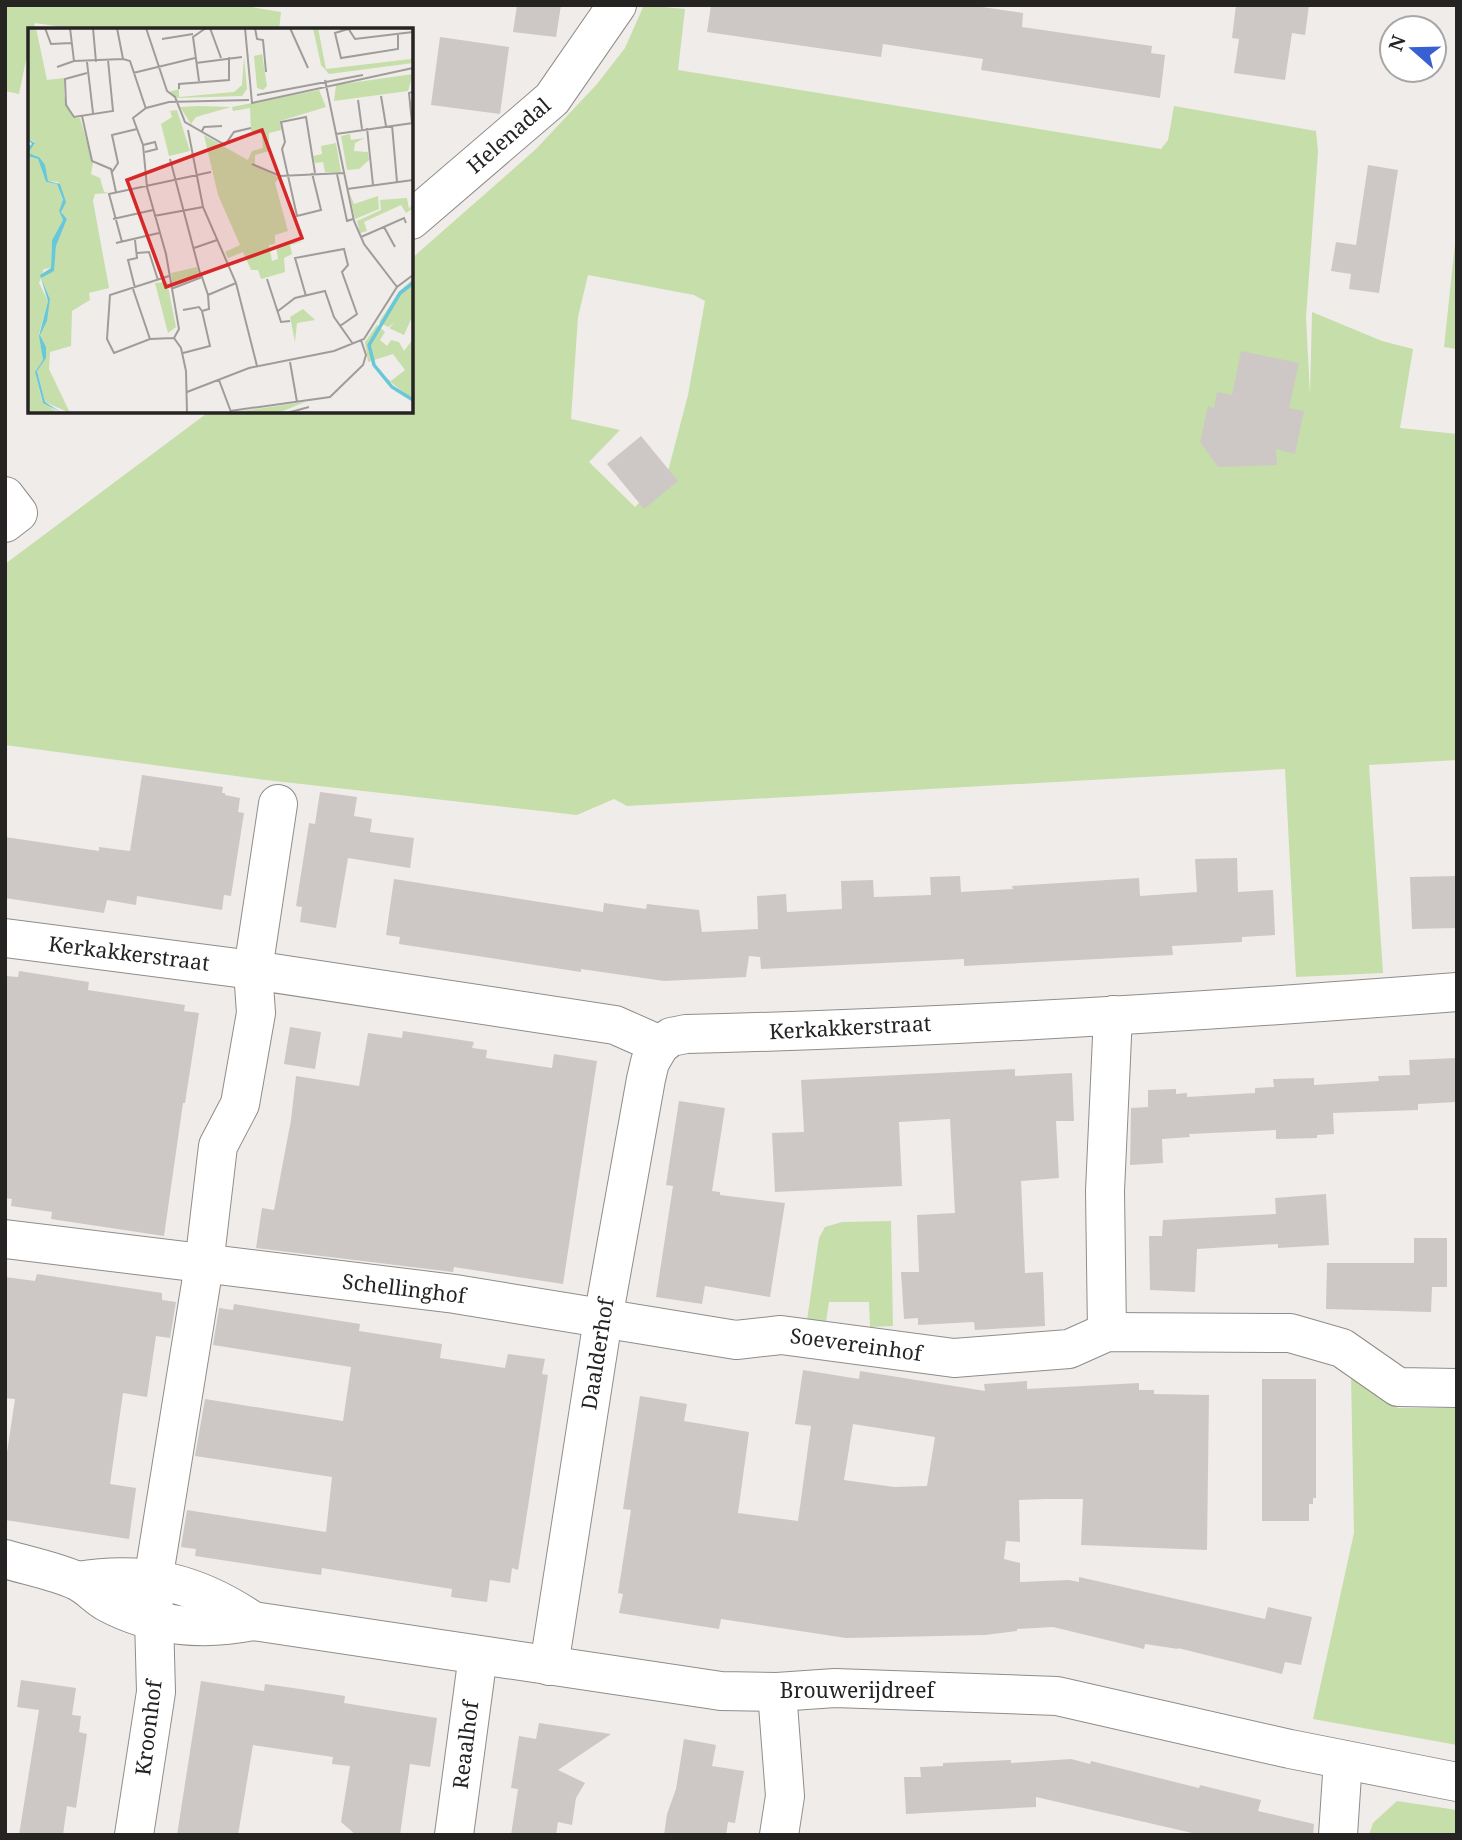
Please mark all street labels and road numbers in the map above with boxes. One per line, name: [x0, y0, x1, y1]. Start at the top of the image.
street label: Helenadal: [461, 91, 556, 179]
street label: Kerkakkerstraat: [47, 929, 211, 977]
street label: Kerkakkerstraat: [768, 1009, 932, 1045]
street label: Schellinghof: [341, 1267, 470, 1310]
street label: Daalderhof: [574, 1294, 620, 1412]
street label: Soevereinhof: [788, 1321, 926, 1367]
street label: Brouwerijdreef: [780, 1676, 936, 1704]
street label: Kroonhof: [128, 1677, 168, 1777]
street label: Reaalhof: [446, 1697, 485, 1790]

